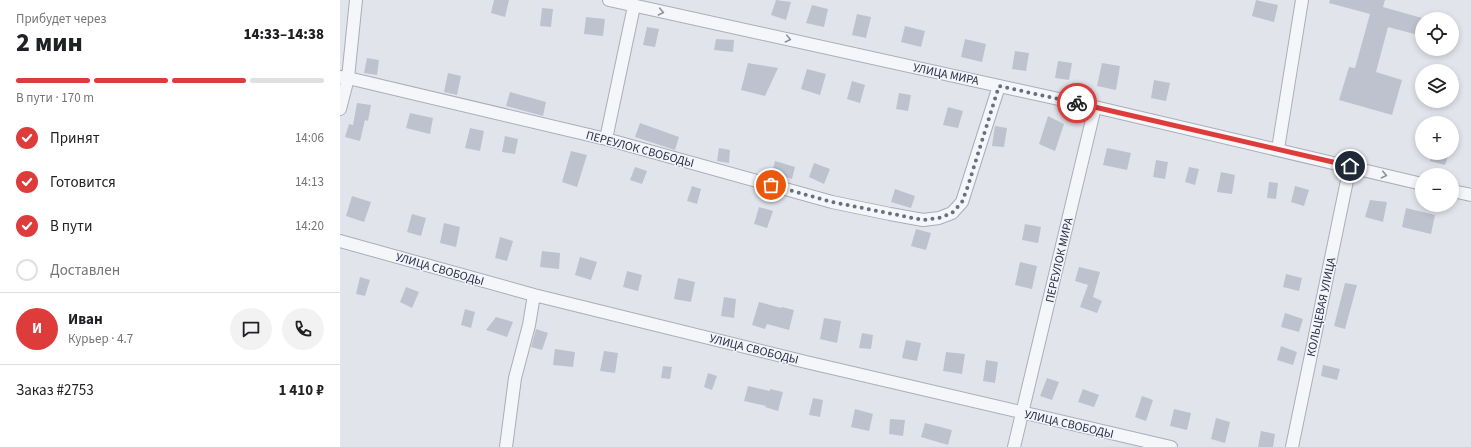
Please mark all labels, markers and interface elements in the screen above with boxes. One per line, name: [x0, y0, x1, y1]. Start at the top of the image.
one-way arrow: [658, 7, 664, 15]
text: Прибудет через: [16, 10, 106, 28]
map controls: [1415, 12, 1459, 212]
button: locate: [1415, 12, 1459, 56]
text: 2 мин: [16, 24, 83, 61]
text: 14:33–14:38: [243, 24, 324, 45]
one-way arrow: [785, 35, 791, 43]
street label: УЛИЦА МИРА: [911, 59, 981, 90]
button: layers: [1415, 64, 1459, 108]
courier: [1057, 83, 1097, 123]
text: В пути · 170 m: [16, 89, 94, 107]
icon: bike: [1066, 92, 1088, 114]
button: +: [1415, 116, 1459, 160]
icon: check: [16, 127, 38, 149]
street label: ПЕРЕУЛОК СВОБОДЫ: [584, 127, 696, 172]
text: Принят: [50, 128, 100, 149]
text: 14:06: [295, 129, 324, 147]
pin: [1333, 149, 1367, 183]
icon: home: [1339, 155, 1361, 177]
pin: [754, 168, 788, 202]
button: −: [1415, 168, 1459, 212]
one-way arrow: [1381, 170, 1388, 178]
icon: check: [16, 171, 38, 193]
text: Готовится: [50, 172, 116, 193]
text: 14:13: [295, 173, 324, 191]
icon: bag: [760, 174, 782, 196]
icon: check: [16, 215, 38, 237]
street label: ПЕРЕУЛОК МИРА: [1041, 215, 1078, 304]
text: В пути: [50, 216, 93, 237]
text: 14:20: [295, 217, 324, 235]
street label: УЛИЦА СВОБОДЫ: [394, 249, 486, 290]
street label: КОЛЬЦЕВАЯ УЛИЦА: [1303, 255, 1340, 358]
text: Доставлен: [50, 260, 120, 281]
button: chat: [230, 308, 272, 350]
button: phone: [282, 308, 324, 350]
text: Иван: [68, 309, 103, 330]
text: И: [32, 318, 42, 339]
text: Курьер · 4.7: [68, 330, 133, 348]
street label: УЛИЦА СВОБОДЫ: [708, 330, 800, 369]
text: Заказ #2753: [16, 380, 94, 401]
text: 1 410 ₽: [278, 380, 324, 401]
street label: УЛИЦА СВОБОДЫ: [1023, 406, 1115, 443]

